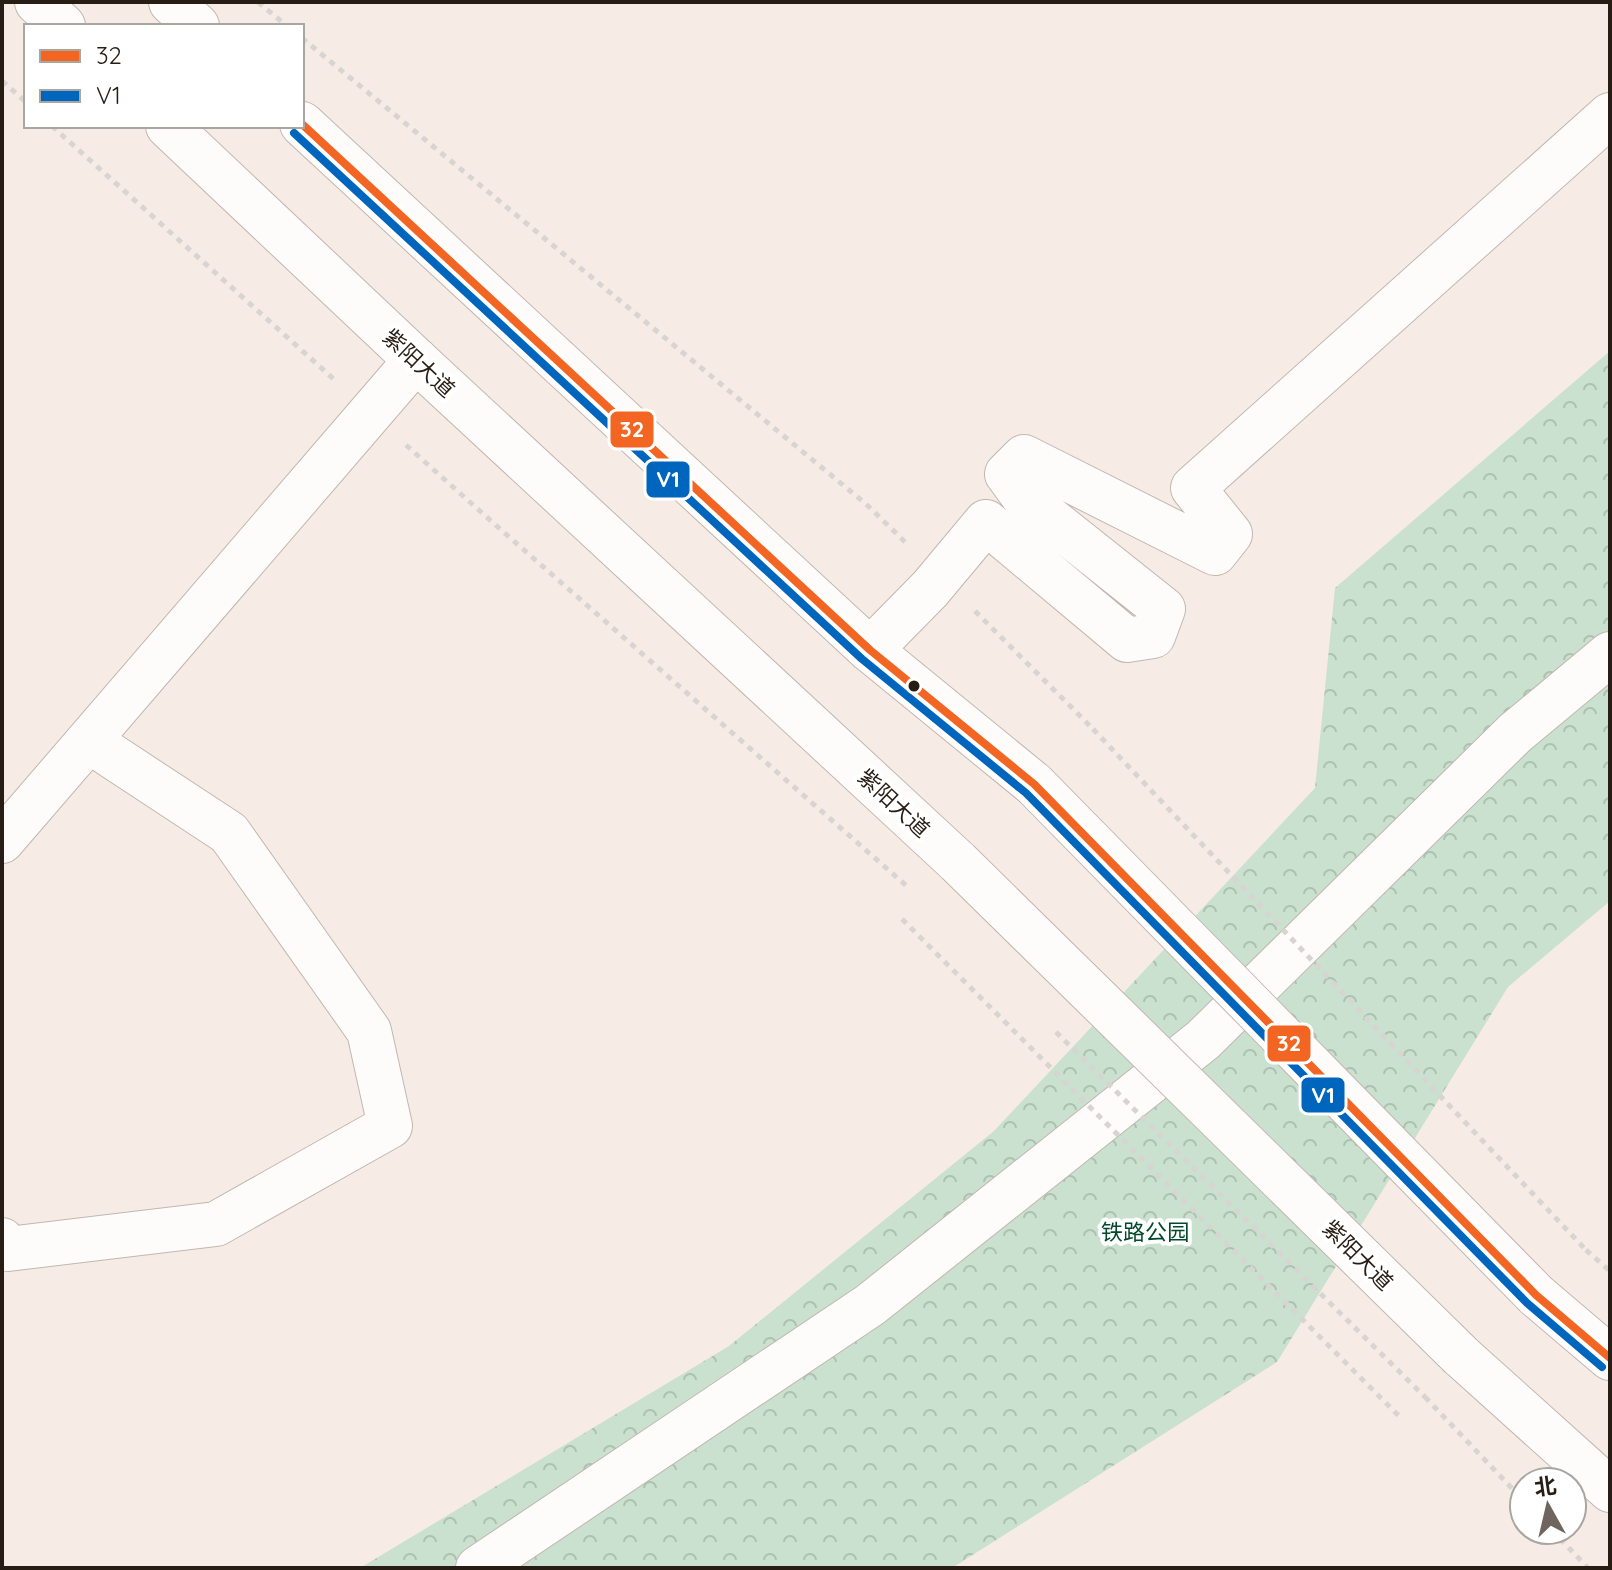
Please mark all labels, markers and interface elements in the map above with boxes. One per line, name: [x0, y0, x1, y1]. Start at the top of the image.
legend: [24, 24, 304, 128]
text: 32: [96, 40, 122, 70]
text: V1: [96, 80, 121, 110]
street label: 紫阳大道: [377, 323, 461, 403]
line badge: 32: [609, 410, 655, 449]
text: 32: [620, 415, 644, 443]
line badge: V1: [645, 460, 691, 499]
text: V1: [656, 465, 680, 493]
unlabelled marker: [906, 678, 922, 694]
street label: 紫阳大道: [852, 763, 936, 843]
line badge: 32: [1266, 1024, 1312, 1063]
text: 32: [1277, 1029, 1301, 1057]
line badge: V1: [1300, 1076, 1346, 1114]
text: V1: [1311, 1081, 1335, 1109]
street label: 紫阳大道: [1317, 1214, 1399, 1296]
park label: 铁路公园: [1101, 1218, 1189, 1246]
north arrow: [1508, 1466, 1588, 1546]
text: 北: [1532, 1471, 1558, 1502]

